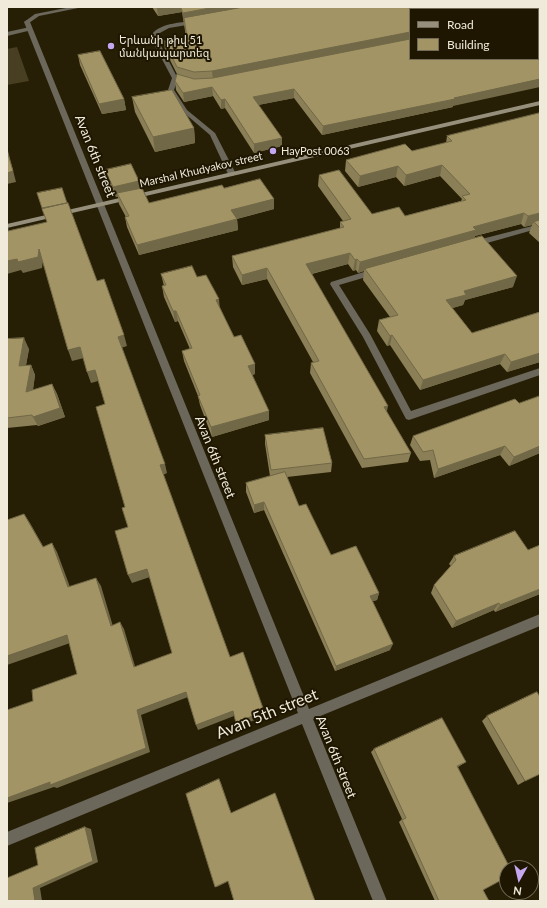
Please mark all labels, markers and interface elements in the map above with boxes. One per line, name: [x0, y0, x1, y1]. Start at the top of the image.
legend: [409, 8, 539, 60]
text: Road: [447, 17, 474, 32]
place label: Երևանի թիվ 51 մանկապարտեզ: [119, 33, 209, 59]
text: Building: [447, 37, 490, 52]
marker: Երևանի թիվ 51 մանկապարտեզ: [106, 41, 116, 51]
street label: Avan 6th street: [71, 112, 119, 200]
place label: HayPost 0063: [281, 144, 350, 158]
marker: HayPost 0063: [268, 146, 278, 156]
street label: Marshal Khudyakov street: [138, 149, 264, 191]
street label: Avan 6th street: [191, 413, 239, 501]
street label: Avan 5th street: [213, 685, 321, 743]
street label: Avan 6th street: [312, 713, 360, 801]
north arrow: [499, 860, 539, 900]
text: N: [512, 884, 523, 898]

